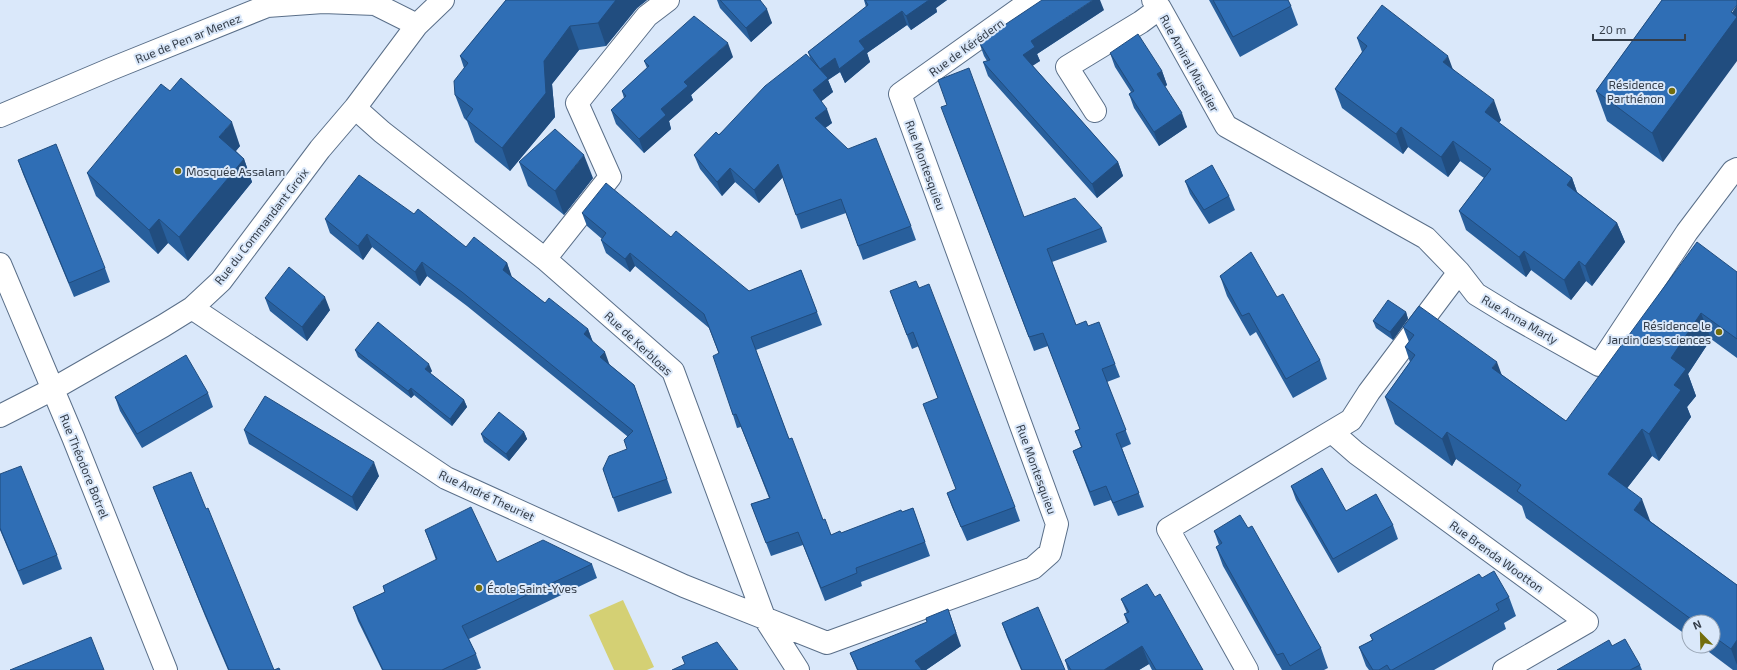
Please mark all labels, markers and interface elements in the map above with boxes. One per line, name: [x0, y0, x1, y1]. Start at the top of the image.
street label: Rue de Pen ar Menez: [133, 10, 243, 66]
street label: Rue Amiral Muselier: [1157, 12, 1223, 114]
street label: Rue de Kérédern: [926, 15, 1006, 79]
scale bar: [1593, 16, 1685, 42]
text: 20 m: [1599, 22, 1626, 36]
place label: Résidence Parthénon: [1607, 77, 1664, 105]
marker: Résidence Parthénon: [1667, 86, 1677, 96]
street label: Rue Montesquieu: [903, 118, 949, 212]
place label: Mosquée Assalam: [186, 164, 285, 178]
street label: Rue du Commandant Groix: [211, 164, 311, 287]
marker: Mosquée Assalam: [173, 166, 183, 176]
street label: Rue Anna Marly: [1480, 292, 1561, 347]
street label: Rue de Kerbloas: [602, 308, 676, 378]
place label: Résidence le Jardin des sciences: [1607, 318, 1711, 346]
marker: Résidence le Jardin des sciences: [1714, 327, 1724, 337]
street label: Rue Théodore Botrel: [58, 412, 112, 521]
street label: Rue Montesquieu: [1014, 422, 1060, 516]
street label: Rue André Theuriet: [437, 467, 537, 523]
street label: Rue Brenda Wootton: [1447, 517, 1547, 595]
place label: École Saint-Yves: [487, 581, 577, 595]
marker: École Saint-Yves: [474, 583, 484, 593]
north arrow: [1681, 614, 1721, 654]
text: N: [1691, 617, 1703, 632]

